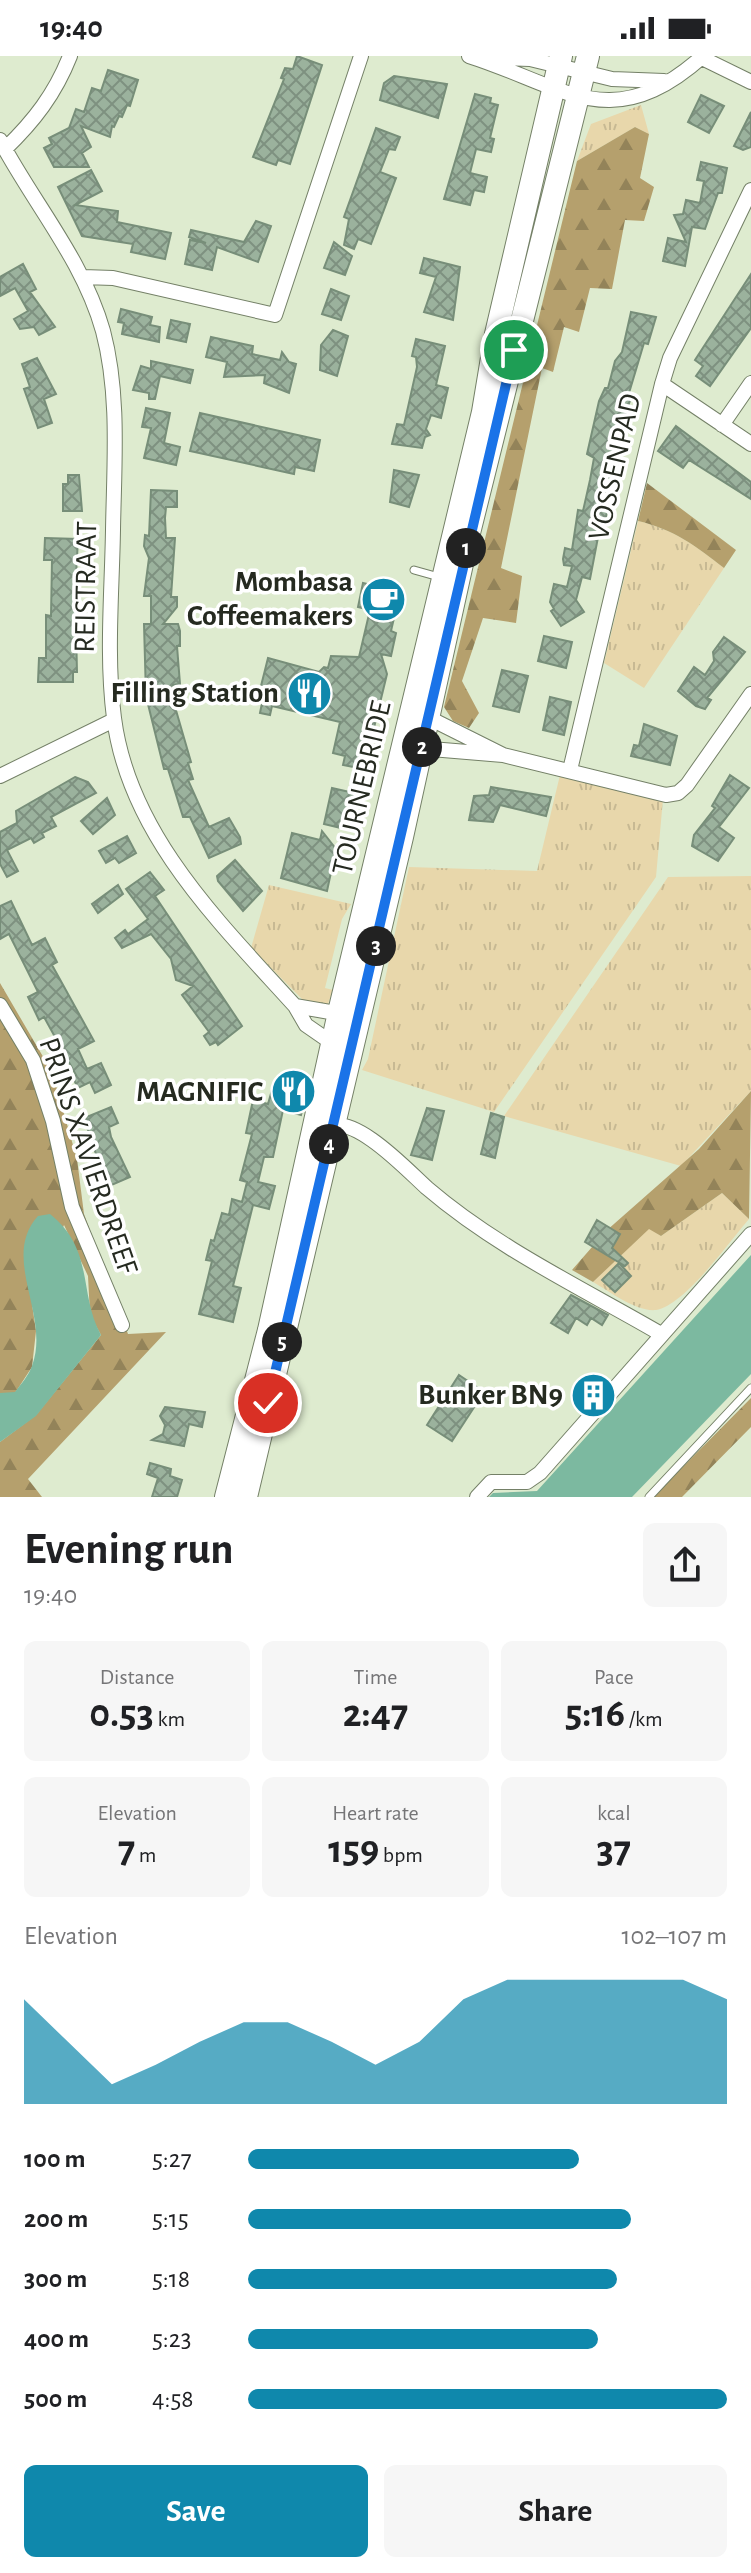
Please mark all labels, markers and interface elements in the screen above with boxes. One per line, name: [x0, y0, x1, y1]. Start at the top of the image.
text: 19:40: [40, 13, 103, 43]
pin: [480, 316, 548, 384]
icon: arrive: [492, 328, 536, 372]
street label: VOSSENPAD: [584, 391, 646, 543]
street label: REISTRAAT: [70, 520, 102, 653]
pin: 1: [446, 528, 486, 568]
text: 1: [462, 537, 470, 559]
place label: Mombasa Coffeemakers: [187, 567, 353, 631]
cafe icon: Mombasa Coffeemakers: [360, 575, 408, 623]
restaurant icon: Filling Station: [286, 669, 334, 717]
place label: Filling Station: [110, 678, 279, 708]
street label: TOURNEBRIDE: [327, 698, 397, 878]
pin: 2: [402, 727, 442, 767]
text: 2: [417, 736, 427, 758]
pin: 3: [356, 926, 396, 966]
text: 3: [371, 935, 381, 957]
street label: PRINS XAVIERDREEF: [33, 1034, 143, 1279]
restaurant icon: MAGNIFIC: [270, 1068, 318, 1116]
place label: MAGNIFIC: [136, 1077, 263, 1107]
pin: 4: [309, 1124, 349, 1164]
text: 4: [323, 1133, 335, 1155]
pin: 5: [262, 1322, 302, 1362]
text: 5: [277, 1331, 287, 1353]
pin: [234, 1369, 302, 1437]
building icon: Bunker BN9: [570, 1371, 618, 1419]
place label: Bunker BN9: [418, 1380, 563, 1410]
icon: check: [246, 1381, 290, 1425]
button: share: [643, 1523, 727, 1607]
text: Evening run: [24, 1528, 233, 1572]
text: 19:40: [24, 1582, 77, 1608]
text: Distance: [100, 1666, 174, 1688]
text: Time: [354, 1666, 397, 1688]
text: Pace: [594, 1666, 634, 1688]
text: 0.53: [89, 1694, 154, 1734]
text: 2:47: [343, 1694, 408, 1734]
text: 5:16: [565, 1694, 625, 1734]
text: km: [154, 1708, 185, 1730]
text: /km: [625, 1708, 663, 1730]
text: Elevation: [97, 1802, 177, 1824]
text: Heart rate: [332, 1802, 419, 1824]
text: kcal: [597, 1802, 631, 1824]
text: 7: [118, 1830, 135, 1870]
text: 159: [328, 1830, 379, 1870]
text: 37: [597, 1830, 631, 1870]
text: m: [135, 1844, 156, 1866]
text: bpm: [379, 1844, 423, 1866]
text: Elevation: [24, 1923, 118, 1949]
text: 102–107 m: [622, 1923, 727, 1949]
text: 100 m: [24, 2146, 85, 2172]
text: 5:27: [152, 2146, 192, 2172]
text: 200 m: [24, 2206, 88, 2232]
text: 5:15: [152, 2206, 189, 2232]
text: 300 m: [24, 2266, 87, 2292]
text: 5:18: [152, 2266, 190, 2292]
text: 400 m: [24, 2326, 89, 2352]
text: 5:23: [152, 2326, 191, 2352]
text: 500 m: [24, 2386, 87, 2412]
text: 4:58: [152, 2386, 194, 2412]
button: Save: [24, 2465, 368, 2557]
button: Share: [384, 2465, 727, 2557]

